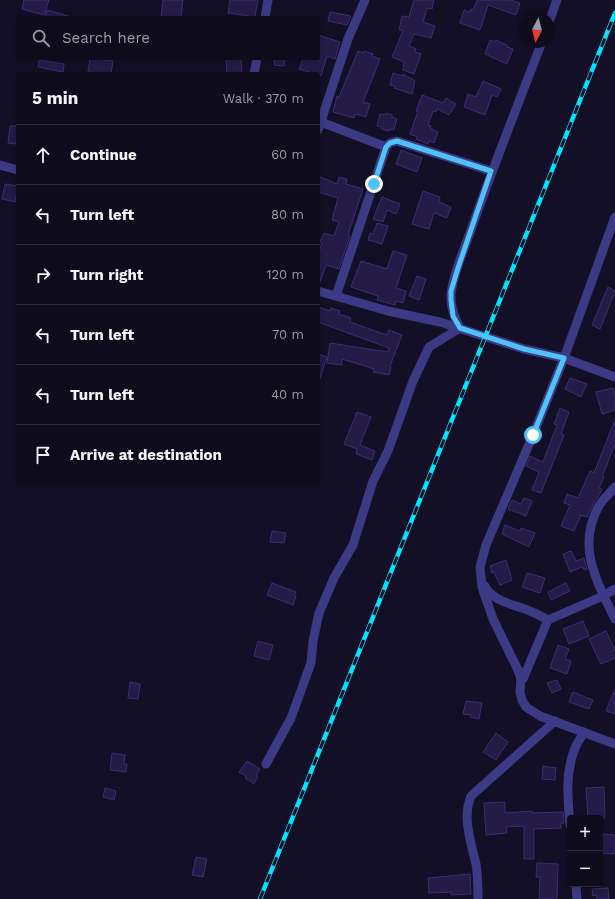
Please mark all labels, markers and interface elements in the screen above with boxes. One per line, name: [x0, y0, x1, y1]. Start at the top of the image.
north arrow: [519, 12, 555, 48]
search box: [16, 16, 320, 60]
icon: search: [30, 27, 52, 49]
text: Search here: [62, 29, 150, 47]
text: 5 min: [32, 88, 78, 108]
text: Walk · 370 m: [223, 91, 304, 106]
icon: ahead: [32, 144, 54, 166]
text: Continue: [70, 146, 137, 164]
text: 60 m: [271, 147, 304, 162]
route end: [365, 175, 383, 193]
icon: left: [32, 204, 54, 226]
text: Turn left: [70, 206, 134, 224]
text: 80 m: [271, 207, 304, 222]
icon: right: [32, 264, 54, 286]
text: Turn right: [70, 266, 143, 284]
text: 120 m: [266, 267, 304, 282]
icon: left: [32, 324, 54, 346]
text: Turn left: [70, 326, 134, 344]
text: 70 m: [272, 327, 304, 342]
icon: left: [32, 384, 54, 406]
text: Turn left: [70, 386, 134, 404]
text: 40 m: [271, 387, 304, 402]
route start: [524, 426, 542, 444]
icon: arrive: [32, 444, 54, 466]
text: Arrive at destination: [70, 446, 222, 464]
map controls: [567, 815, 603, 887]
button: +: [567, 815, 603, 851]
button: −: [567, 851, 603, 887]

